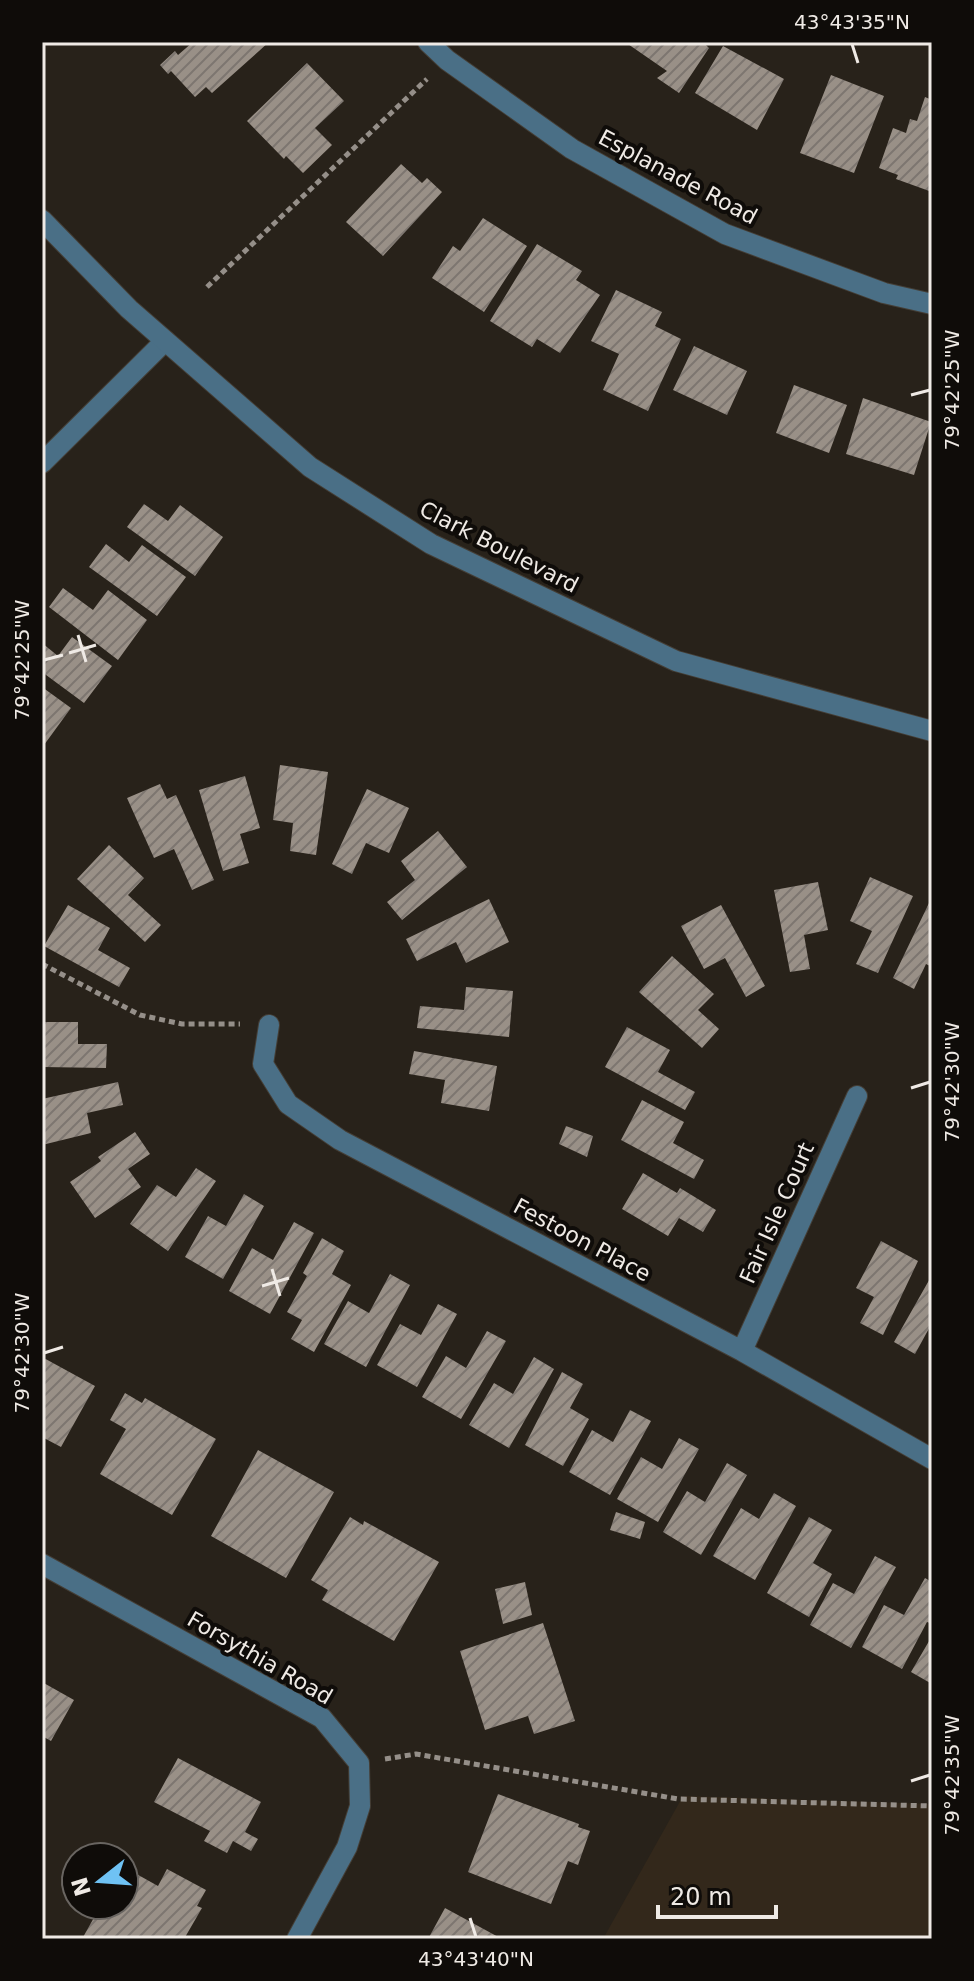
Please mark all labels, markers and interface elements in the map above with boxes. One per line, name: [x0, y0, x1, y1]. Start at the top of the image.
text: 43°43'35"N: [794, 10, 910, 34]
street label: Esplanade Road: [594, 125, 762, 229]
text: 79°42'25"W: [940, 329, 964, 450]
street label: Clark Boulevard: [415, 496, 583, 598]
text: 79°42'25"W: [10, 599, 34, 720]
text: 79°42'30"W: [940, 1021, 964, 1142]
street label: Fair Isle Court: [735, 1138, 819, 1287]
street label: Festoon Place: [509, 1193, 655, 1287]
text: 79°42'30"W: [10, 1292, 34, 1413]
street label: Forsythia Road: [183, 1606, 337, 1710]
text: 79°42'35"W: [940, 1714, 964, 1835]
north arrow: [60, 1841, 140, 1921]
scale bar: [658, 1869, 776, 1919]
text: N: [67, 1874, 96, 1899]
text: 20 m: [670, 1883, 732, 1911]
text: 43°43'40"N: [418, 1947, 534, 1971]

